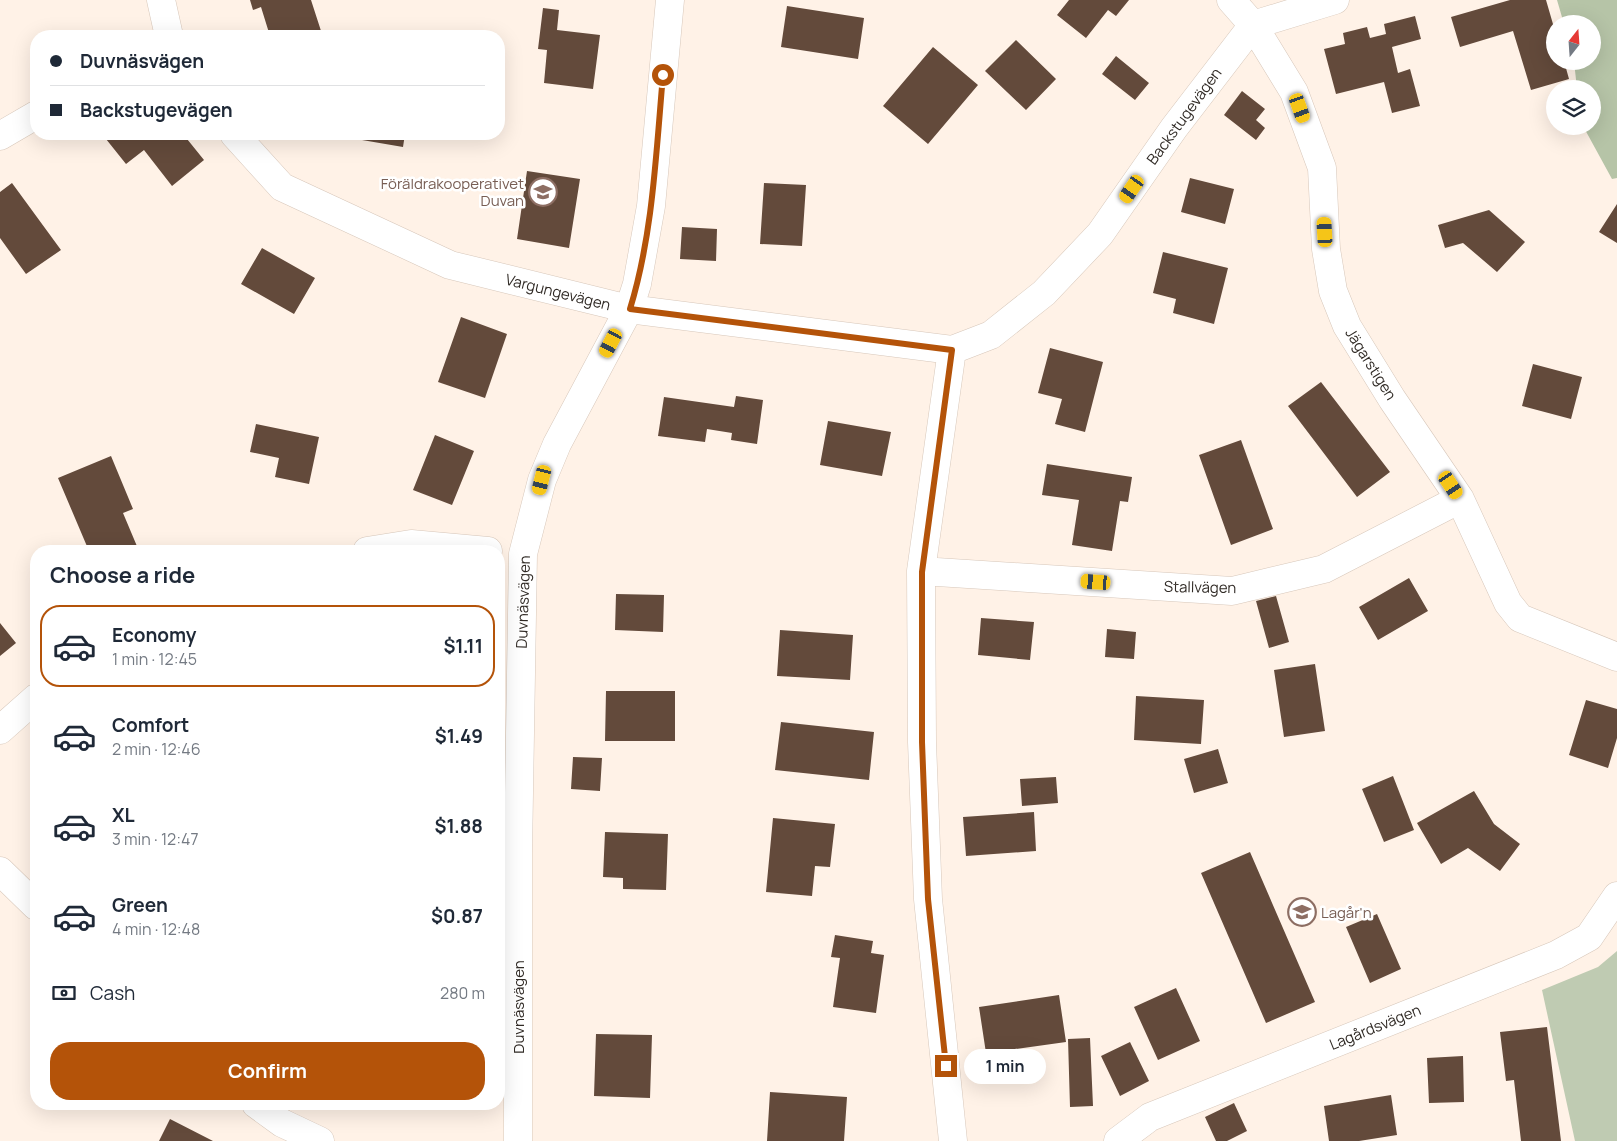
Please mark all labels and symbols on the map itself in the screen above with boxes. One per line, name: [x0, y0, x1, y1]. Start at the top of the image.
north arrow: [1546, 15, 1601, 70]
street label: Backstugevägen: [1142, 63, 1226, 169]
route start: [652, 64, 674, 86]
car: [1287, 91, 1312, 125]
car: [1117, 172, 1146, 206]
place label: Föräldrakooperativet Duvan: [381, 173, 524, 211]
school or university icon: Föräldrakooperativet Duvan: [528, 177, 558, 207]
car: [1316, 217, 1333, 247]
street label: Vargungevägen: [503, 269, 613, 315]
street label: Jägarstigen: [1341, 324, 1401, 404]
car: [597, 326, 624, 360]
car: [531, 464, 552, 496]
car: [1436, 468, 1465, 502]
street label: Duvnäsvägen: [511, 555, 535, 649]
car: [1080, 573, 1111, 591]
street label: Stallvägen: [1164, 576, 1236, 598]
school or university icon: Lagår'n: [1287, 897, 1317, 927]
place label: Lagår'n: [1321, 902, 1372, 923]
street label: Duvnäsvägen: [508, 960, 529, 1054]
street label: Lagårdsvägen: [1326, 999, 1424, 1055]
callout: 1 min: [964, 1048, 1046, 1084]
route end: [935, 1055, 957, 1077]

